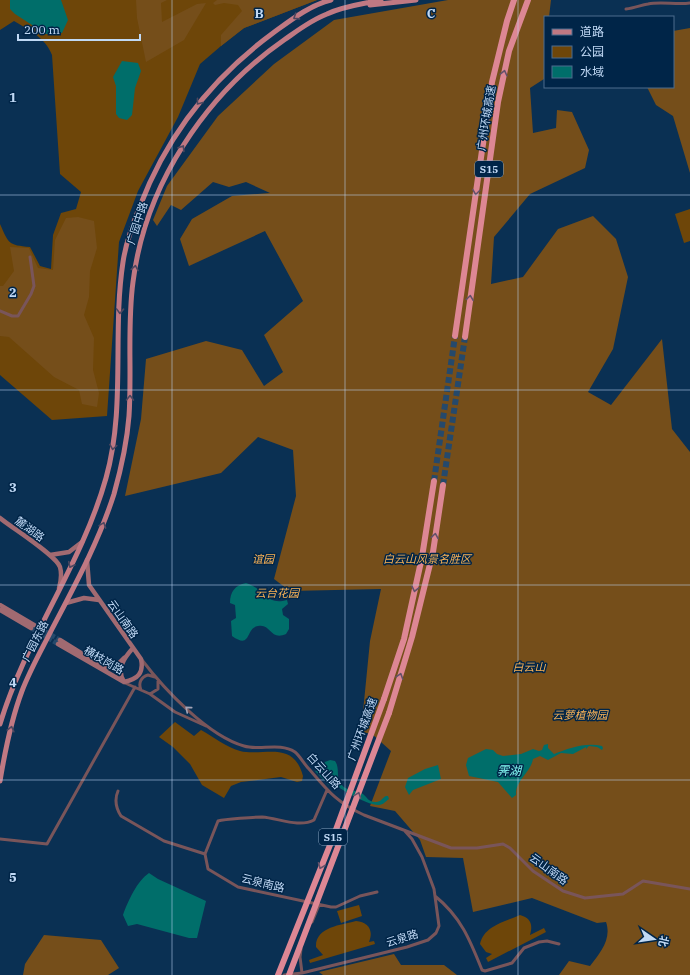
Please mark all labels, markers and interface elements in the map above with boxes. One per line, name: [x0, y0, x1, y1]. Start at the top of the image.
text: B: [254, 5, 264, 22]
text: C: [427, 5, 436, 22]
one-way arrow: [293, 12, 300, 20]
scale bar: [18, 16, 140, 42]
legend: [544, 16, 674, 88]
text: 200 m: [24, 22, 60, 37]
text: 道路: [580, 24, 604, 39]
text: 公园: [580, 44, 604, 59]
text: 水域: [580, 64, 604, 79]
one-way arrow: [500, 70, 508, 76]
street label: 广州环城高速: [474, 84, 498, 152]
text: 1: [9, 89, 17, 106]
one-way arrow: [197, 98, 204, 105]
one-way arrow: [177, 145, 185, 152]
road number: S15: [475, 161, 503, 177]
one-way arrow: [472, 189, 481, 195]
street label: 广园中路: [124, 200, 150, 246]
one-way arrow: [130, 265, 139, 272]
text: 2: [9, 284, 17, 301]
one-way arrow: [465, 295, 474, 301]
one-way arrow: [115, 308, 124, 314]
one-way arrow: [125, 395, 134, 401]
one-way arrow: [109, 444, 118, 450]
text: 3: [9, 479, 17, 496]
street label: 麓湖路: [13, 514, 47, 544]
one-way arrow: [98, 521, 107, 528]
one-way arrow: [430, 533, 439, 539]
park label: 谊园: [252, 552, 276, 566]
park label: 白云山风景名胜区: [383, 552, 473, 566]
one-way arrow: [68, 561, 75, 568]
park label: 云台花园: [255, 586, 301, 600]
one-way arrow: [411, 586, 419, 592]
street label: 云山南路: [105, 597, 141, 641]
street label: 广园东路: [19, 618, 51, 664]
street label: 横枝岗路: [81, 643, 127, 677]
park label: 白云山: [513, 660, 546, 674]
one-way arrow: [395, 673, 404, 680]
text: 4: [9, 674, 17, 691]
street label: 广州环城高速: [344, 696, 380, 762]
one-way arrow: [185, 706, 193, 714]
park label: 云萝植物园: [553, 708, 609, 722]
one-way arrow: [6, 726, 14, 733]
street label: 白云山路: [304, 750, 344, 792]
water label: 霁湖: [497, 763, 523, 778]
one-way arrow: [354, 792, 362, 799]
road number: S15: [319, 829, 347, 845]
street label: 云山南路: [527, 850, 571, 888]
one-way arrow: [318, 862, 326, 870]
text: 5: [9, 869, 17, 886]
street label: 云泉南路: [240, 871, 286, 895]
north arrow: [634, 919, 674, 959]
street label: 云泉路: [384, 926, 420, 950]
text: 北: [656, 934, 672, 948]

